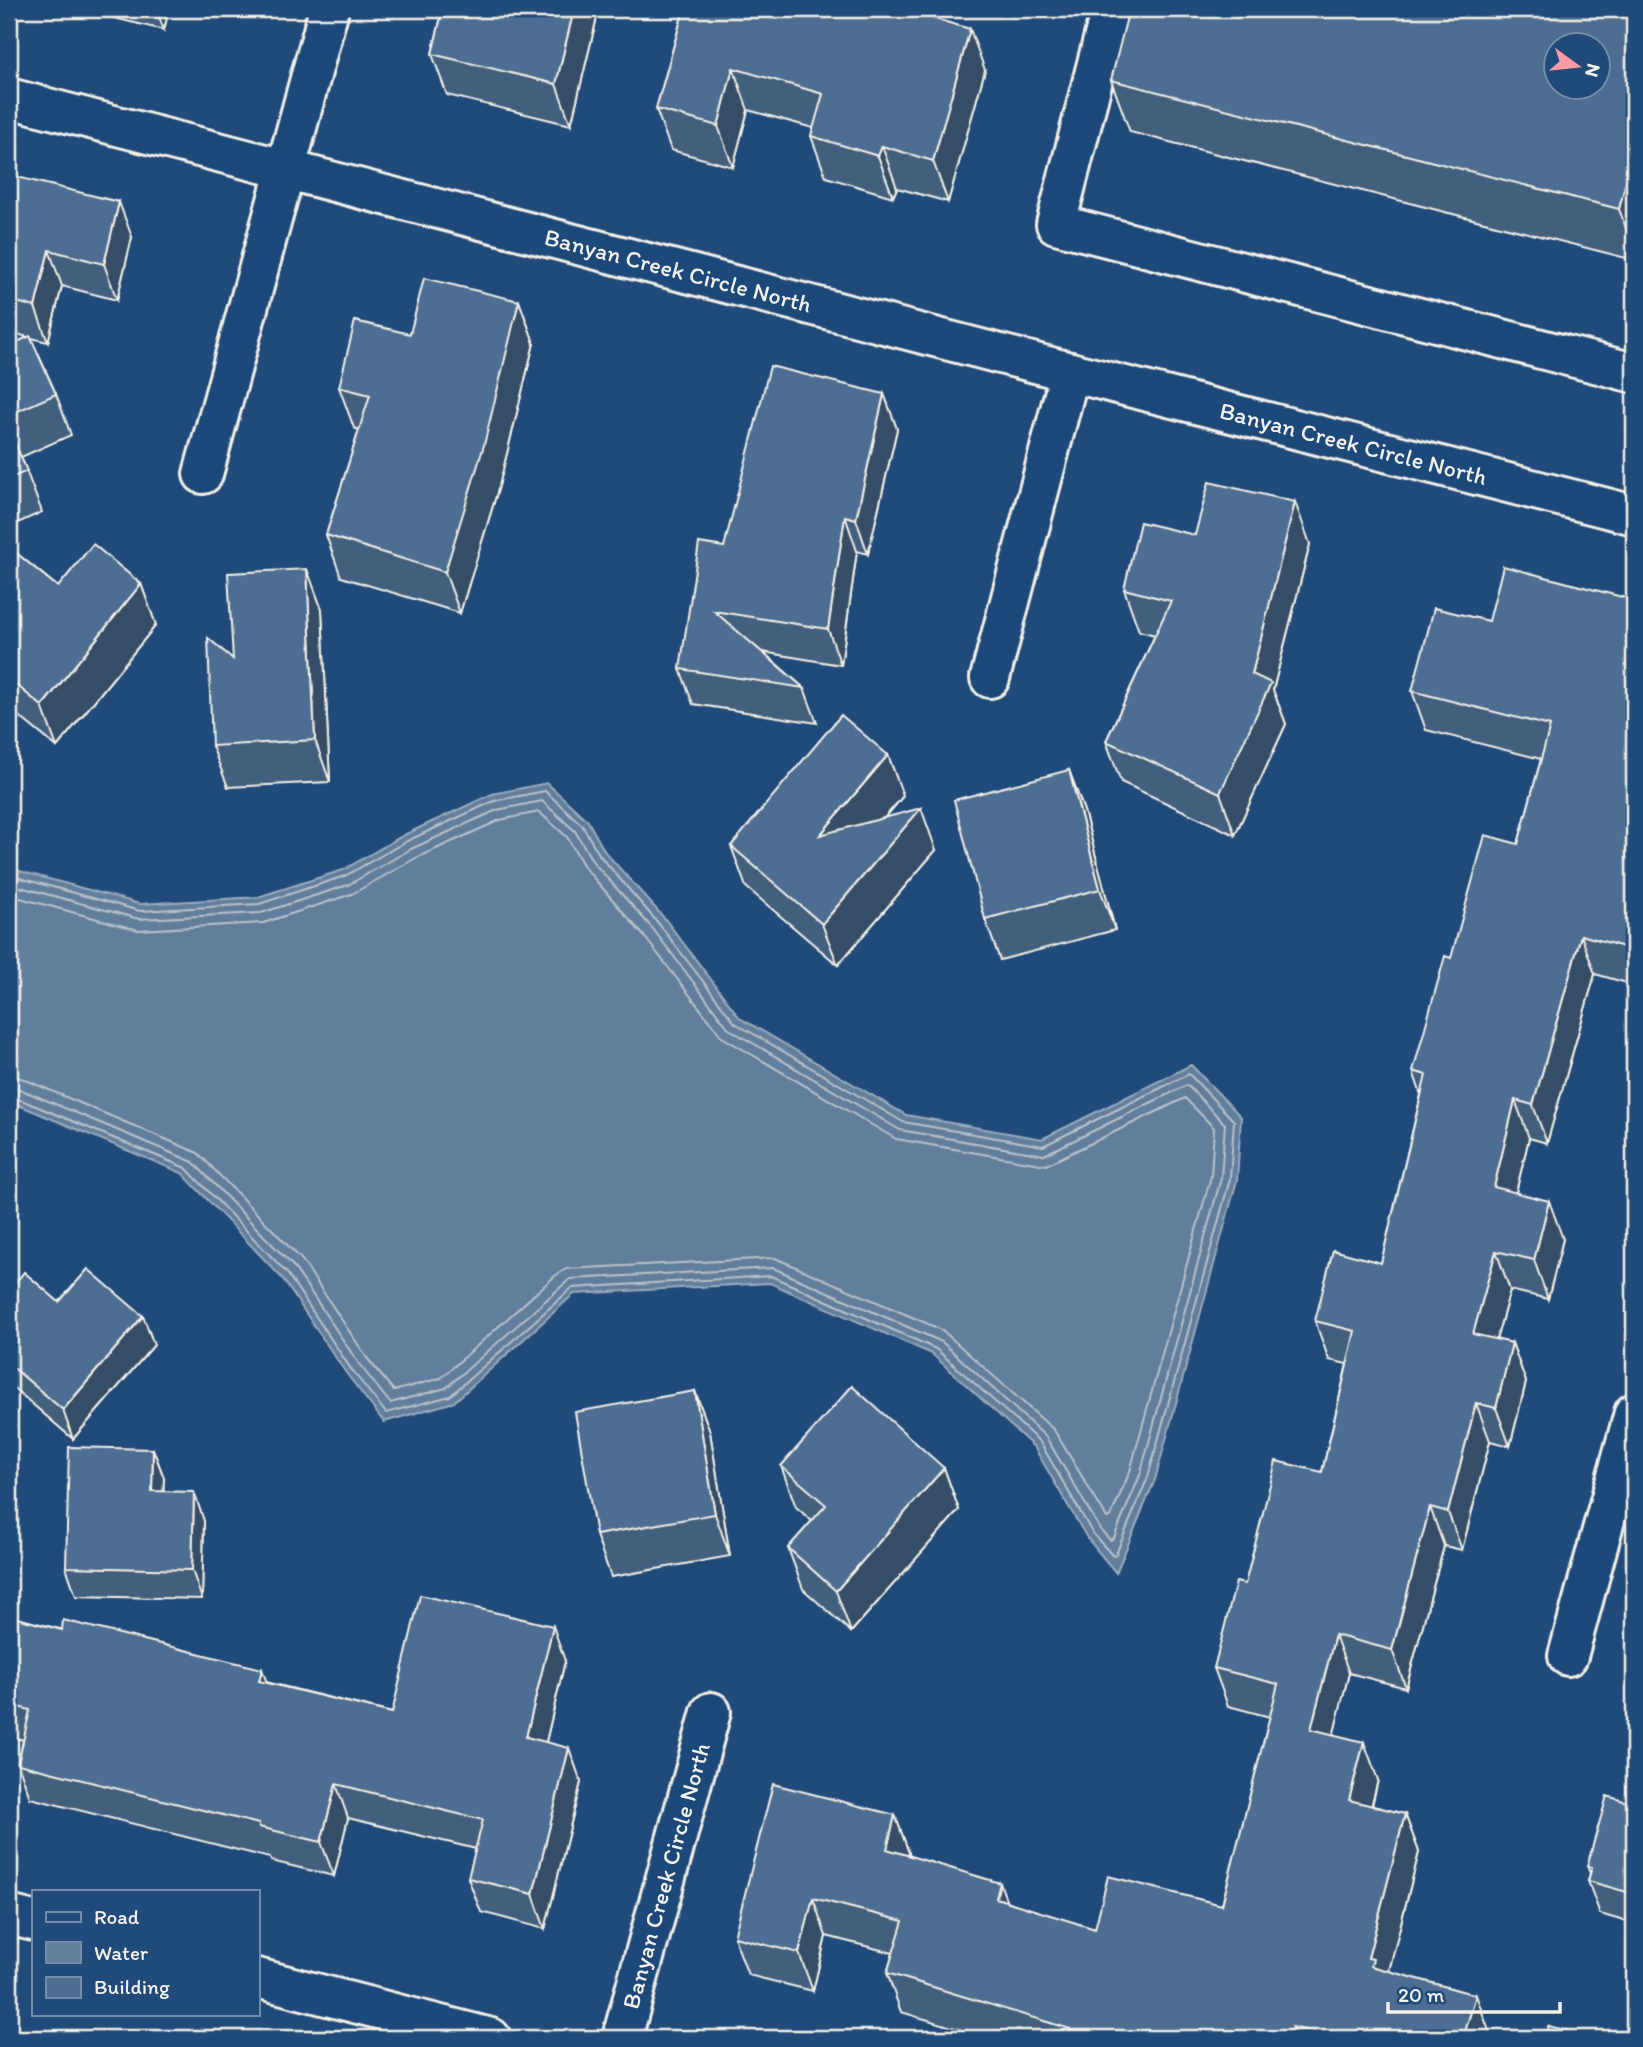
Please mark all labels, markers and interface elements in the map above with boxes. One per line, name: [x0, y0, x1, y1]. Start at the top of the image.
north arrow: [1542, 32, 1612, 102]
text: N: [1580, 61, 1606, 79]
street label: Banyan Creek Circle North: [542, 222, 815, 319]
street label: Banyan Creek Circle North: [1217, 396, 1490, 491]
street label: Banyan Creek Circle North: [616, 1740, 716, 2012]
legend: [32, 1890, 259, 2016]
text: Road: [94, 1904, 140, 1929]
text: Water: [94, 1940, 148, 1965]
scale bar: [1388, 1970, 1559, 2014]
text: Building: [94, 1974, 170, 1999]
text: 20 m: [1398, 1982, 1445, 2007]

